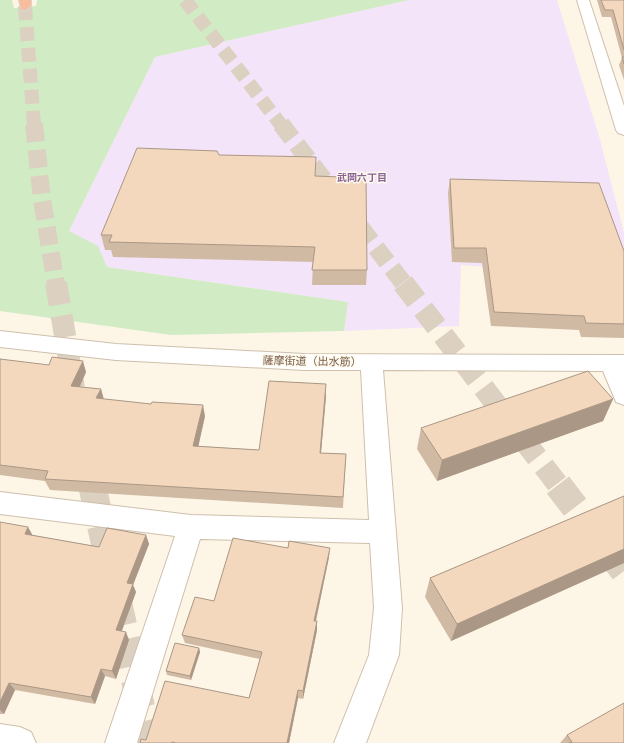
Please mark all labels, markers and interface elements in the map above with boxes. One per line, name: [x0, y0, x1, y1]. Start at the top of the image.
district label: 武岡六丁目: [337, 171, 387, 184]
street label: 薩摩街道（出水筋）: [262, 353, 362, 369]

